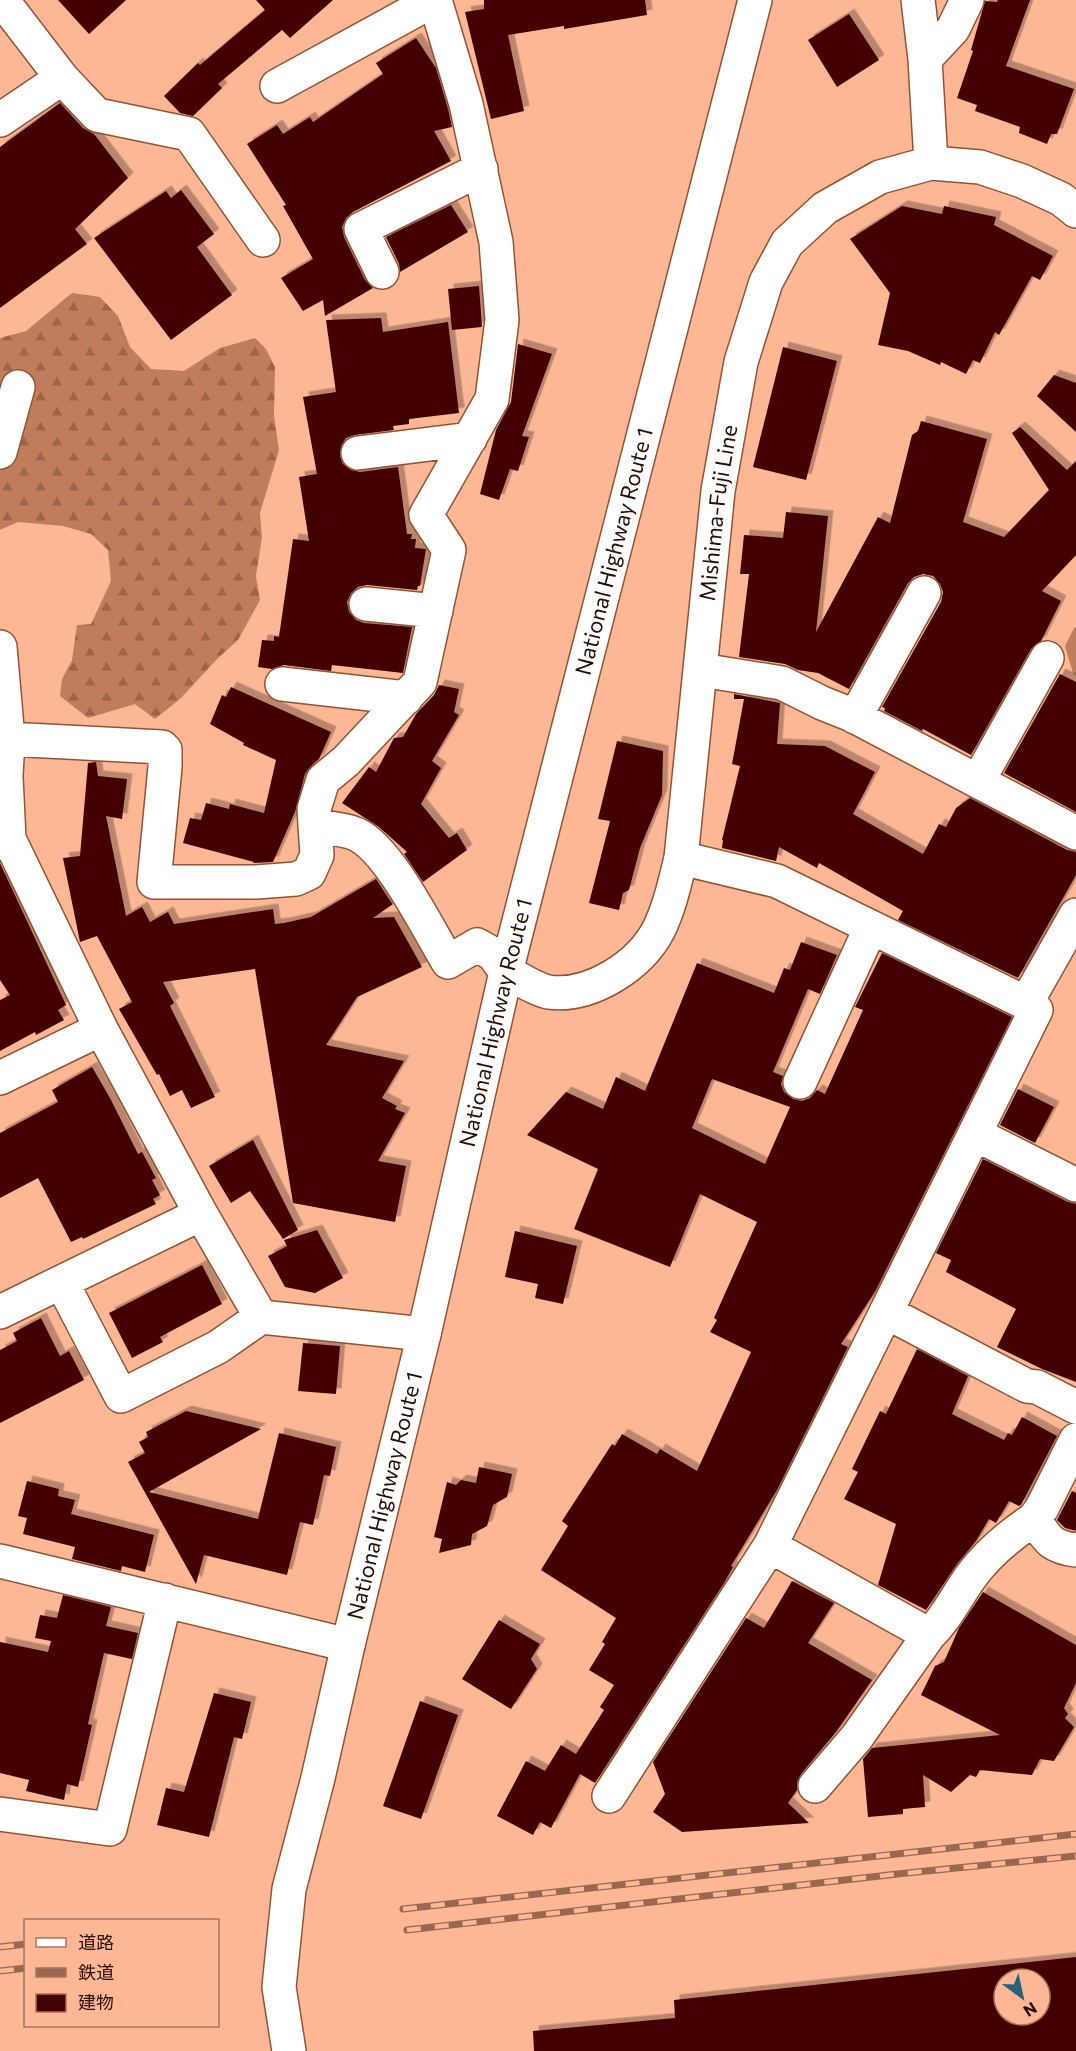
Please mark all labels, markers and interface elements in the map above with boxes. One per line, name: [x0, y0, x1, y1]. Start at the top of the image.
street label: Mishima-Fuji Line: [693, 422, 743, 602]
street label: National Highway Route 1: [569, 425, 658, 678]
street label: National Highway Route 1: [453, 895, 537, 1149]
street label: National Highway Route 1: [341, 1369, 427, 1622]
legend: [24, 1919, 219, 2027]
text: 道路: [78, 1931, 114, 1953]
text: 鉄道: [78, 1961, 114, 1983]
north arrow: [992, 1967, 1052, 2027]
text: 建物: [78, 1991, 114, 2013]
text: N: [1020, 1999, 1041, 2021]

